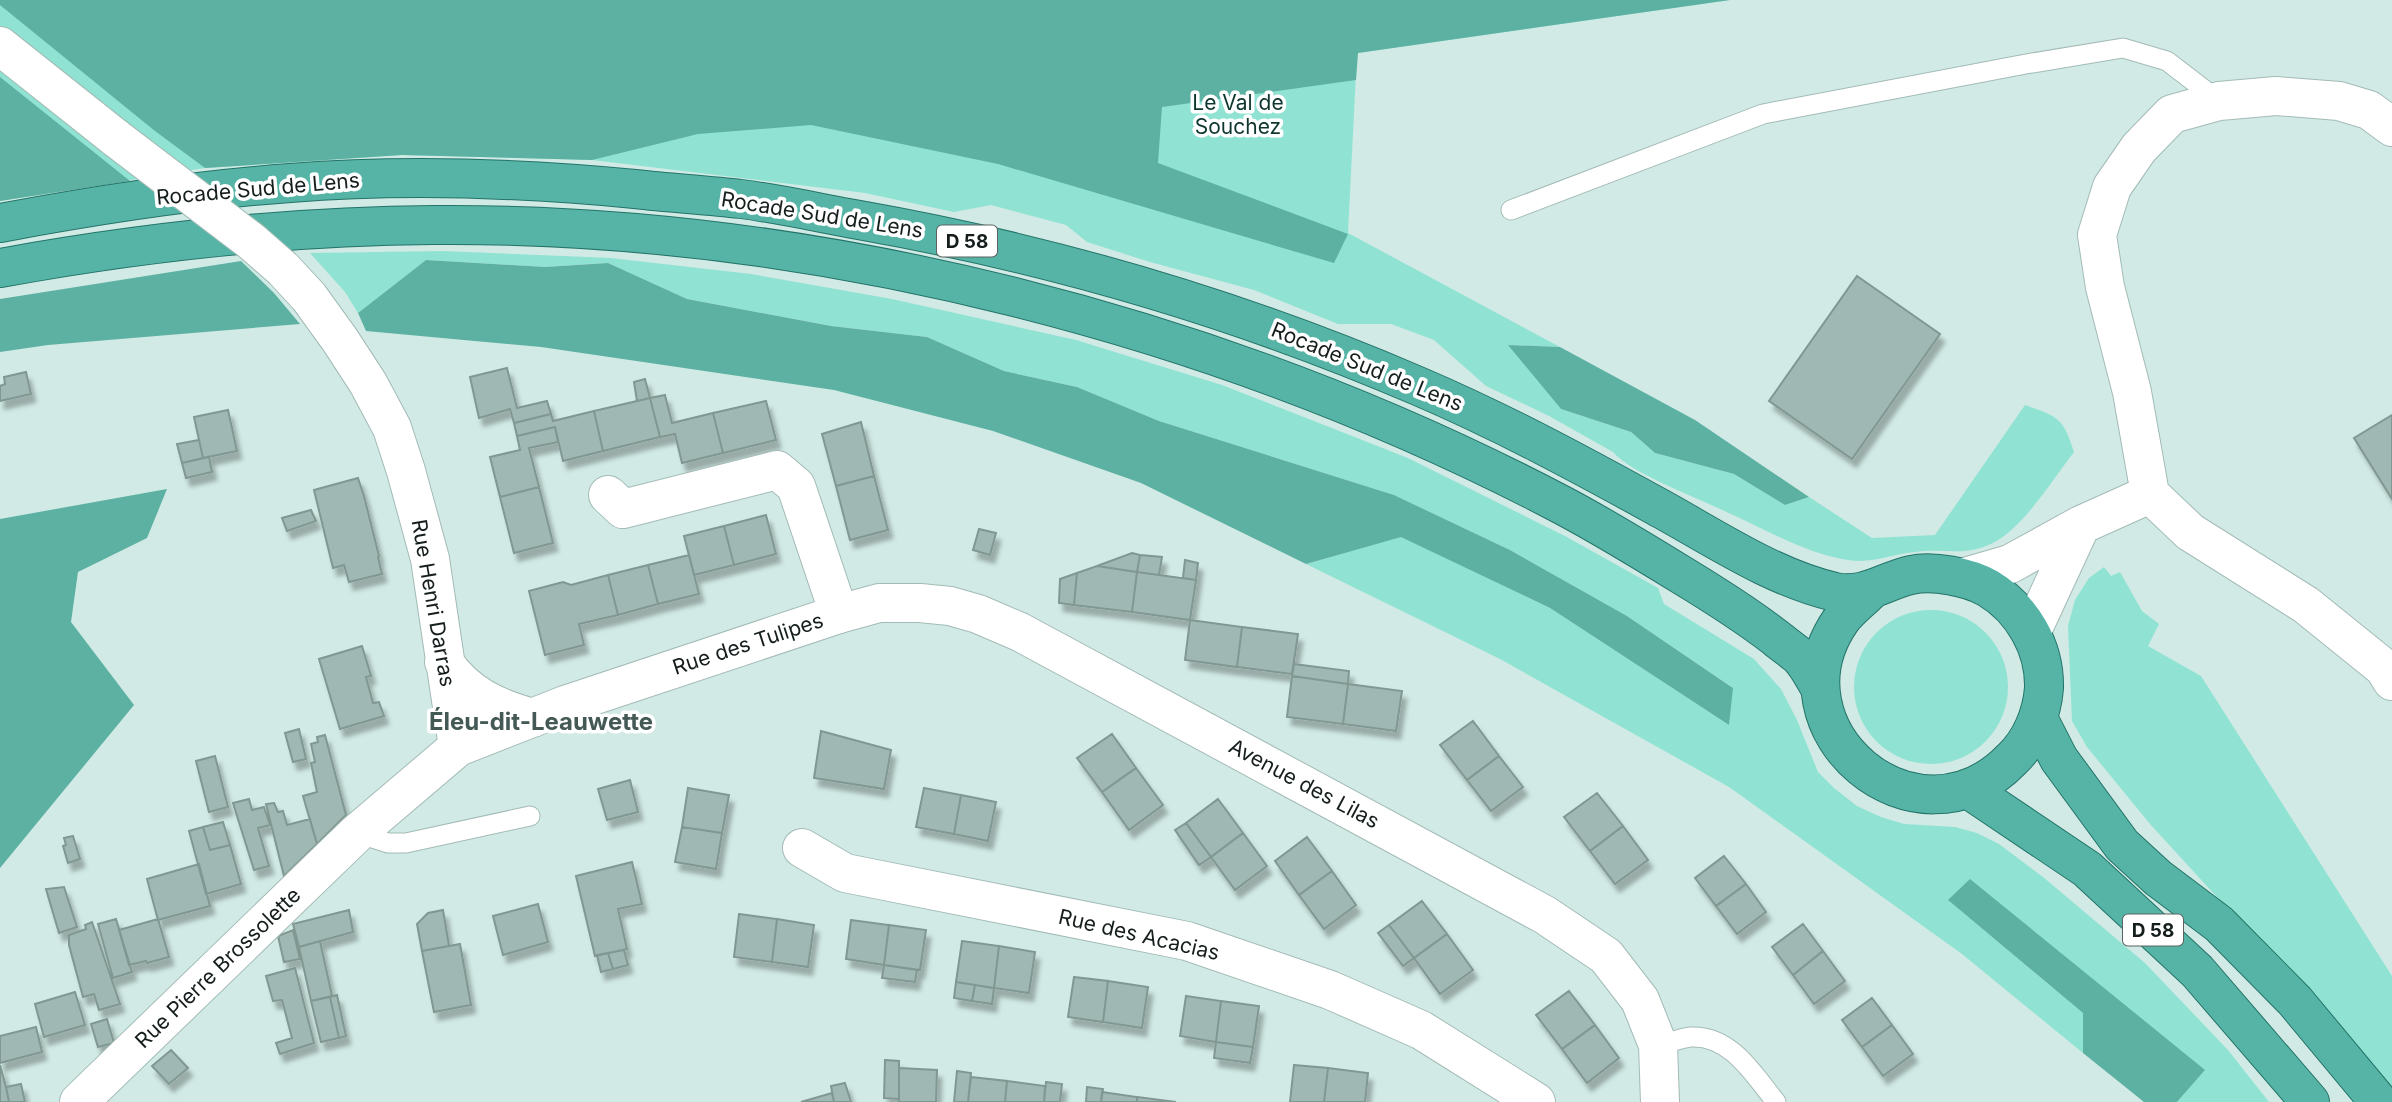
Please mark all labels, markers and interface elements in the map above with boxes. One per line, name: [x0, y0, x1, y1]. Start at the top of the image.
park label: Le Val de Souchez: [1192, 90, 1284, 139]
street label: Rocade Sud de Lens: [155, 167, 361, 210]
street label: Rocade Sud de Lens: [719, 186, 925, 243]
road number: D 58: [937, 226, 997, 256]
street label: Rocade Sud de Lens: [1268, 317, 1466, 416]
street label: Rue Henri Darras: [406, 517, 461, 689]
street label: Rue des Tulipes: [669, 607, 826, 680]
district label: Éleu-dit-Leauwette: [429, 707, 653, 736]
street label: Avenue des Lilas: [1225, 733, 1384, 834]
street label: Rue Pierre Brossolette: [130, 882, 305, 1053]
street label: Rue des Acacias: [1056, 904, 1222, 965]
road number: D 58: [2123, 914, 2183, 946]

